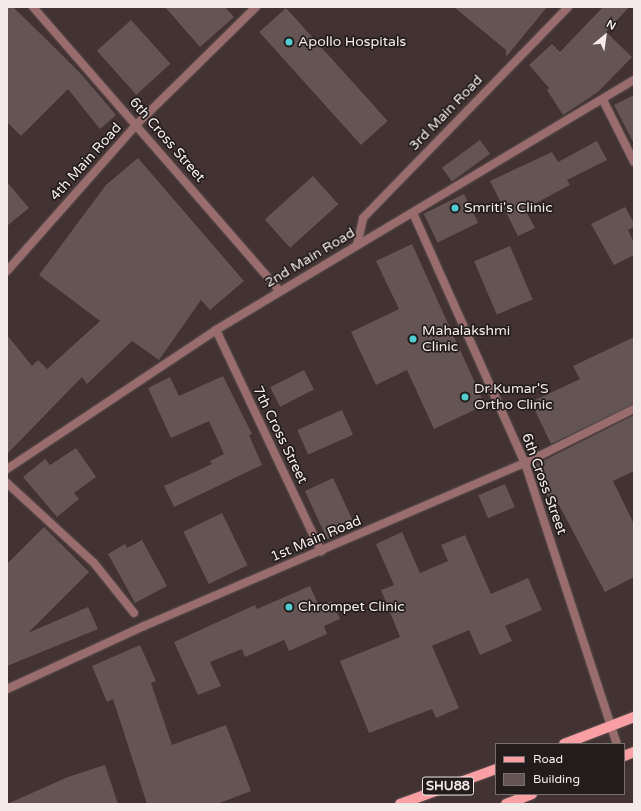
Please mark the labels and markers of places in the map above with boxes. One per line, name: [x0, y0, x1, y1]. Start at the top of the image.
place label: Apollo Hospitals: [298, 34, 406, 50]
marker: Apollo Hospitals: [283, 36, 295, 48]
place label: Smriti's Clinic: [464, 200, 553, 216]
marker: Smriti's Clinic: [449, 202, 461, 214]
place label: Mahalakshmi Clinic: [422, 323, 510, 356]
marker: Mahalakshmi Clinic: [407, 333, 419, 345]
place label: Dr.Kumar'S Ortho Clinic: [474, 381, 553, 414]
marker: Dr.Kumar'S Ortho Clinic: [459, 391, 471, 403]
place label: Chrompet Clinic: [298, 599, 405, 615]
marker: Chrompet Clinic: [283, 601, 295, 613]

